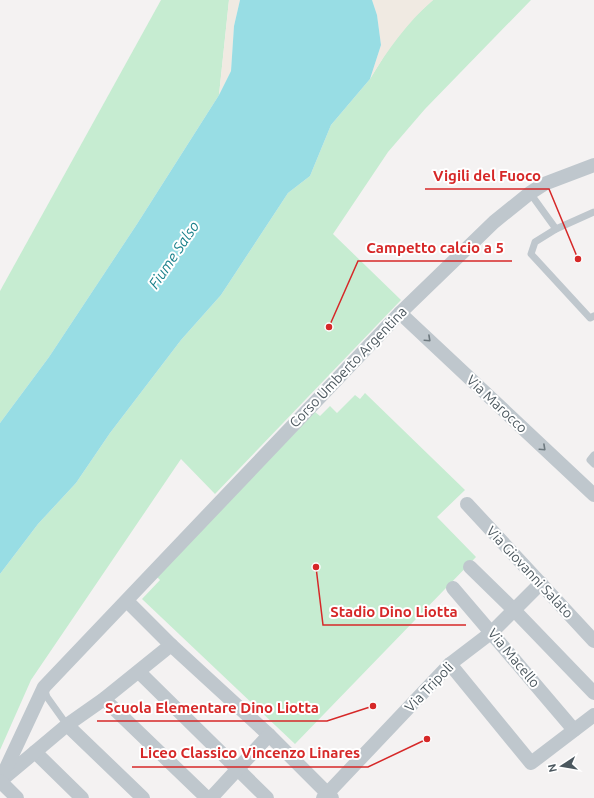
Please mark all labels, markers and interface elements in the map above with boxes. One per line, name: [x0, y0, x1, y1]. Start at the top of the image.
callout: Vigili del Fuoco: [425, 162, 549, 189]
text: Vigili del Fuoco: [433, 167, 541, 184]
water label: Fiume Salso: [145, 218, 202, 292]
callout: Campetto calcio a 5: [358, 234, 512, 261]
text: Campetto calcio a 5: [366, 239, 504, 256]
street label: Corso Umberto Argentina: [286, 303, 410, 431]
one-way arrow: [423, 335, 431, 342]
street label: Via Marocco: [463, 372, 531, 436]
one-way arrow: [538, 443, 546, 450]
street label: Via Giovanni Salato: [483, 523, 577, 621]
callout: Stadio Dino Liotta: [323, 598, 466, 625]
text: Stadio Dino Liotta: [330, 603, 458, 620]
street label: Via Macello: [485, 625, 543, 691]
street label: Via Tripoli: [401, 659, 457, 715]
callout: Scuola Elementare Dino Liotta: [97, 694, 327, 721]
text: Scuola Elementare Dino Liotta: [105, 699, 319, 716]
callout: Liceo Classico Vincenzo Linares: [132, 740, 368, 767]
text: Liceo Classico Vincenzo Linares: [140, 744, 360, 761]
north arrow: [542, 746, 582, 786]
text: N: [545, 763, 559, 773]

